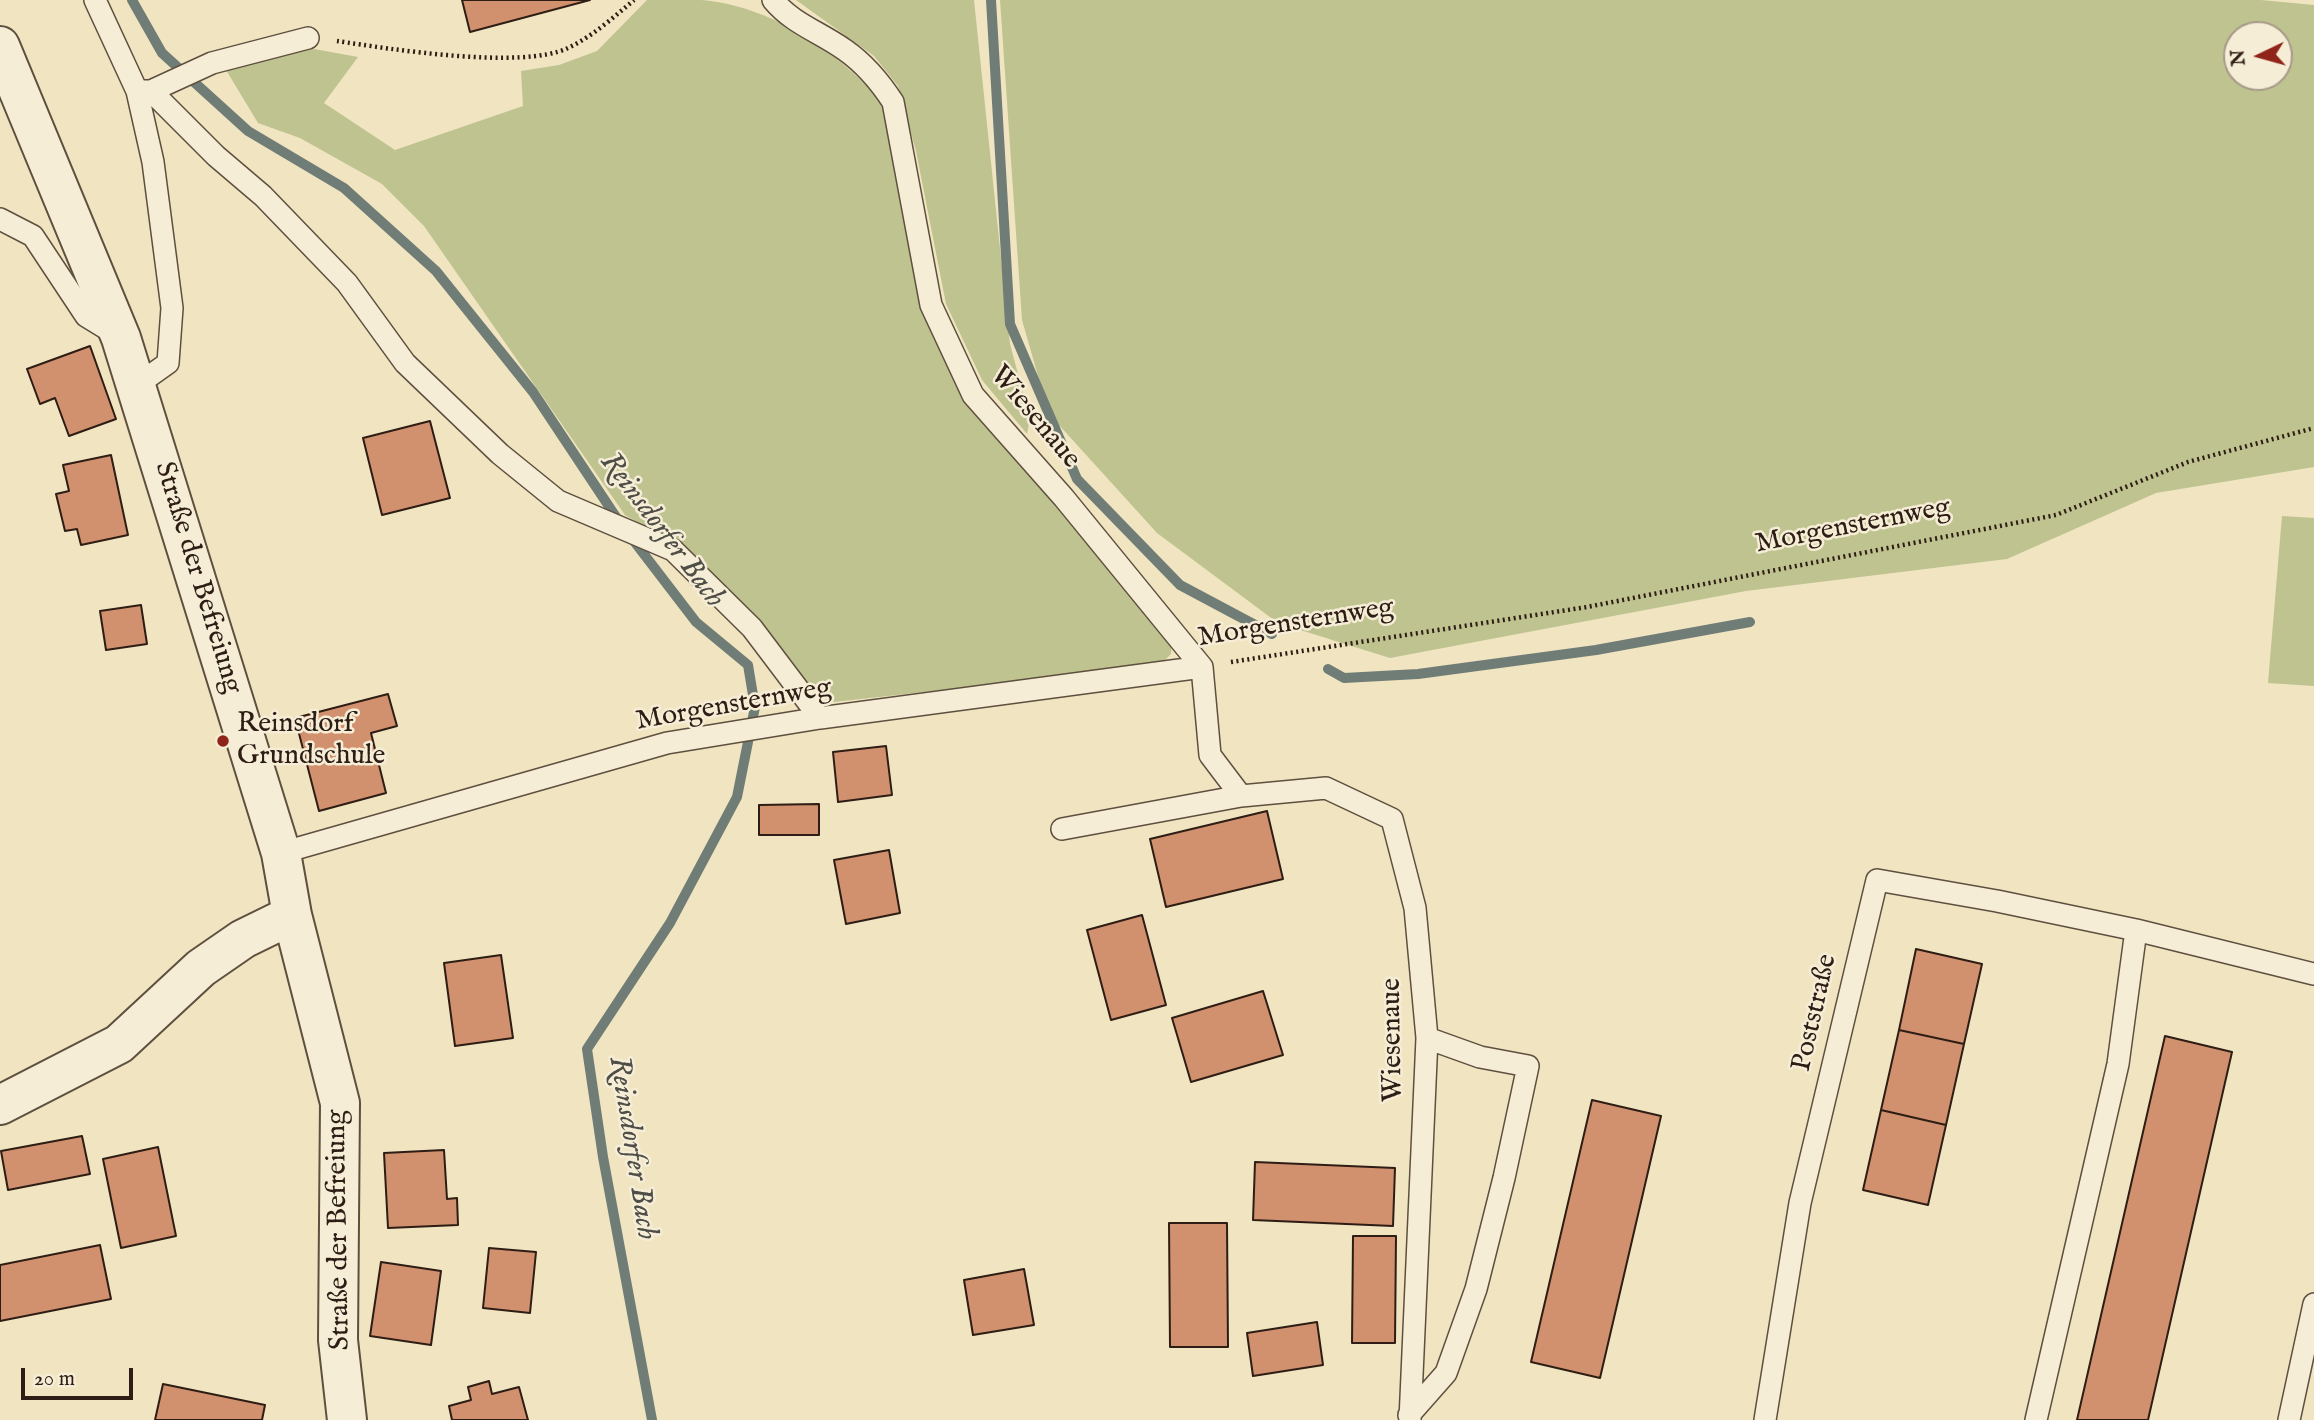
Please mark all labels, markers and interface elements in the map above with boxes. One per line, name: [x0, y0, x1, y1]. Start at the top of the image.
north arrow: [2223, 21, 2293, 91]
text: N: [2226, 48, 2252, 67]
street label: Wiesenaue: [981, 360, 1087, 476]
water label: Reinsdorfer Bach: [591, 446, 731, 616]
street label: Straße der Befreiung: [146, 458, 248, 698]
street label: Morgensternweg: [1753, 492, 1953, 562]
street label: Morgensternweg: [1196, 592, 1396, 656]
street label: Morgensternweg: [634, 672, 834, 740]
place label: Reinsdorf Grundschule: [237, 708, 385, 774]
marker: Reinsdorf Grundschule: [215, 733, 231, 749]
street label: Poststraße: [1786, 951, 1846, 1075]
street label: Wiesenaue: [1376, 978, 1412, 1102]
water label: Reinsdorfer Bach: [599, 1054, 663, 1242]
street label: Straße der Befreiung: [321, 1109, 359, 1351]
scale bar: [24, 1354, 136, 1398]
text: 20 m: [34, 1366, 75, 1393]

